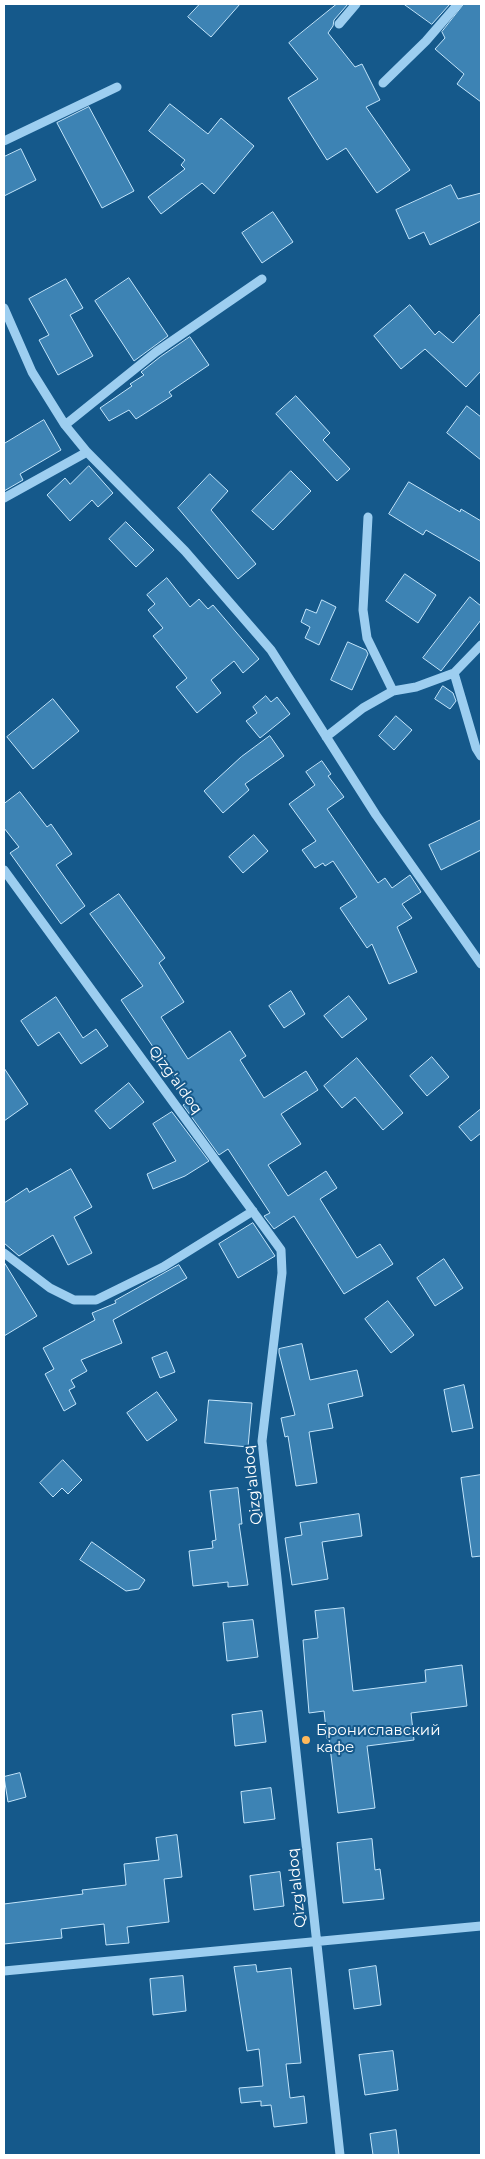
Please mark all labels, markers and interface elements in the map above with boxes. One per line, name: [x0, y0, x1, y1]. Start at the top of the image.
street label: Qizg'aldoq: [144, 1042, 206, 1118]
street label: Qizg'aldoq: [240, 1444, 266, 1526]
place label: Брониславский кафе: [316, 1722, 440, 1757]
marker: Брониславский кафе: [300, 1734, 312, 1746]
street label: Qizg'aldoq: [284, 1847, 310, 1929]

